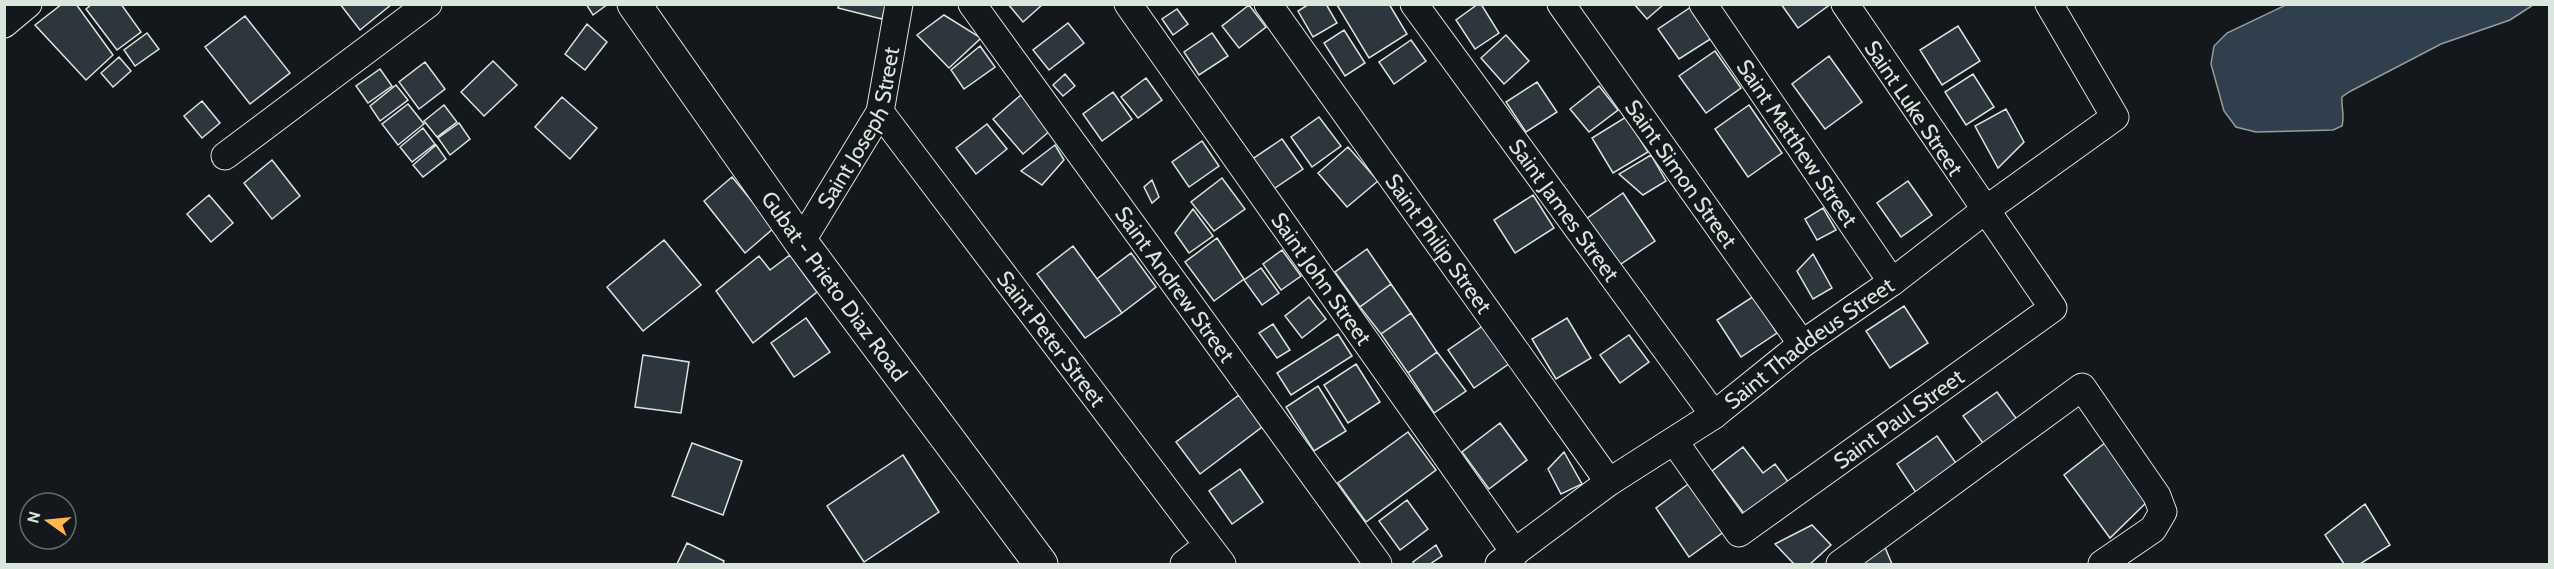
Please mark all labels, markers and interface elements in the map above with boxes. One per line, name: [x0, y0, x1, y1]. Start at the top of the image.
street label: Saint Luke Street: [1858, 36, 1969, 181]
street label: Saint Joseph Street: [812, 44, 905, 213]
street label: Saint Matthew Street: [1731, 54, 1864, 232]
street label: Saint Simon Street: [1619, 95, 1743, 254]
street label: Saint James Street: [1503, 134, 1625, 287]
street label: Saint Philip Street: [1379, 168, 1498, 319]
street label: Gubat - Prieto Diaz Road: [755, 186, 913, 387]
street label: Saint Andrew Street: [1109, 201, 1241, 368]
street label: Saint John Street: [1265, 207, 1377, 351]
street label: Saint Peter Street: [991, 266, 1111, 412]
street label: Saint Thaddeus Street: [1719, 271, 1900, 415]
street label: Saint Paul Street: [1829, 363, 1970, 475]
north arrow: [18, 491, 78, 551]
text: N: [23, 509, 45, 525]

